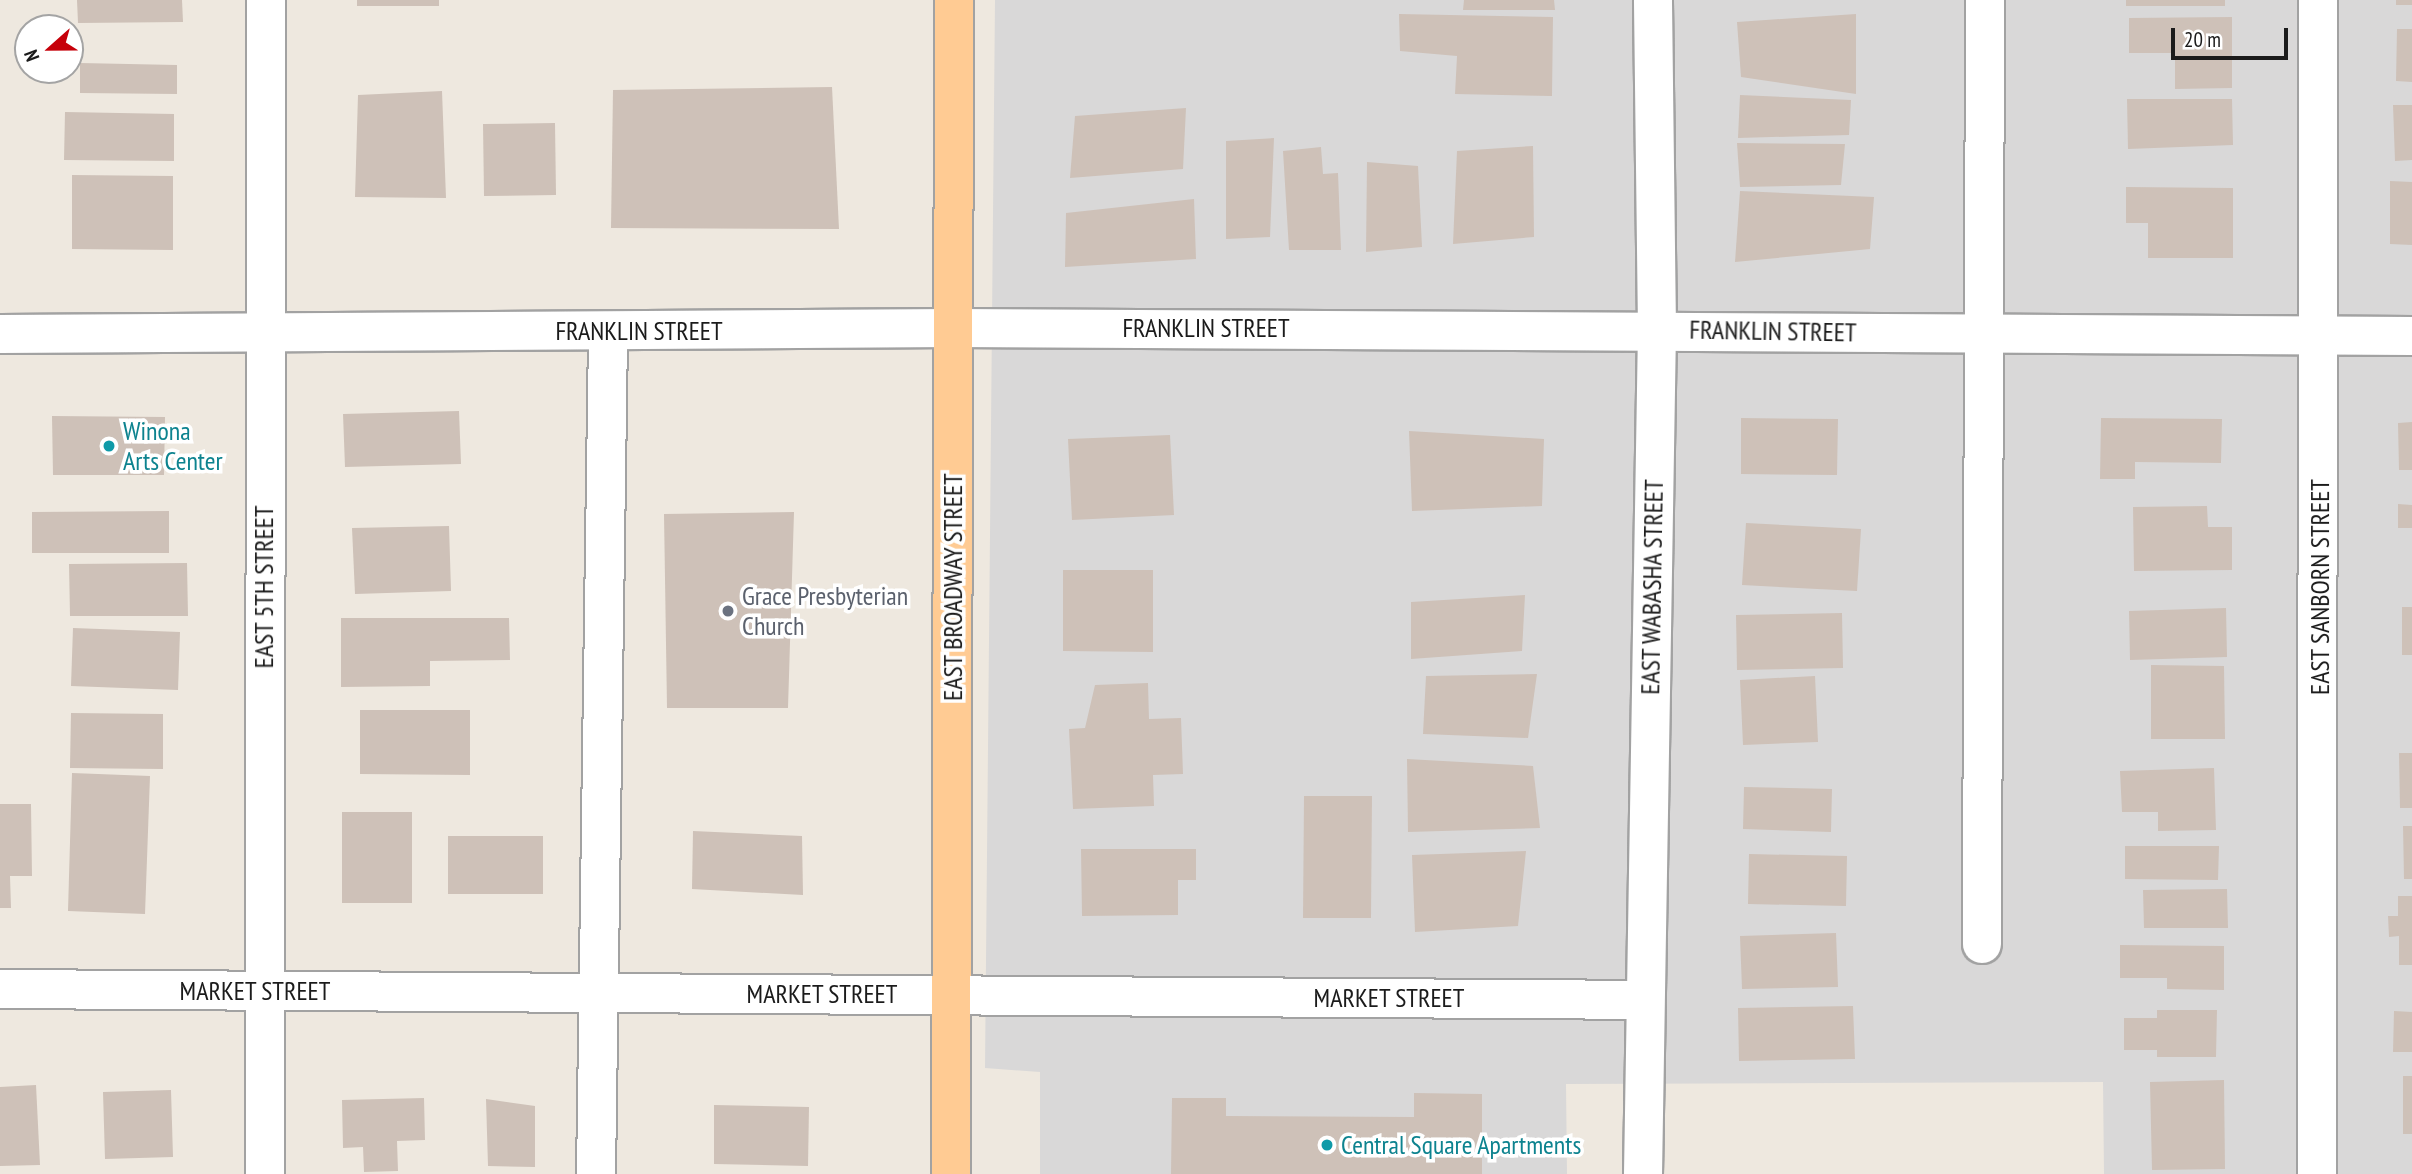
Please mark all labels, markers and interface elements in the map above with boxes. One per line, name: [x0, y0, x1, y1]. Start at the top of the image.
north arrow: [14, 14, 84, 84]
scale bar: [2174, 14, 2291, 58]
text: 20 m: [2184, 26, 2221, 53]
text: N: [18, 47, 44, 65]
street label: FRANKLIN STREET: [1122, 312, 1290, 344]
street label: FRANKLIN STREET: [1689, 314, 1857, 348]
street label: FRANKLIN STREET: [555, 315, 723, 347]
place label: Winona Arts Center: [123, 415, 223, 476]
marker: Winona Arts Center: [101, 438, 117, 454]
street label: EAST BROADWAY STREET: [937, 472, 969, 702]
street label: EAST WABASHA STREET: [1635, 478, 1669, 696]
street label: EAST SANBORN STREET: [2304, 479, 2336, 695]
street label: EAST 5TH STREET: [248, 505, 280, 669]
place label: Grace Presbyterian Church: [742, 580, 908, 642]
marker: Grace Presbyterian Church: [720, 603, 736, 619]
street label: MARKET STREET: [179, 975, 331, 1007]
street label: MARKET STREET: [746, 978, 898, 1010]
street label: MARKET STREET: [1313, 982, 1465, 1014]
place label: Central Square Apartments: [1341, 1129, 1582, 1161]
marker: Central Square Apartments: [1319, 1137, 1335, 1153]

